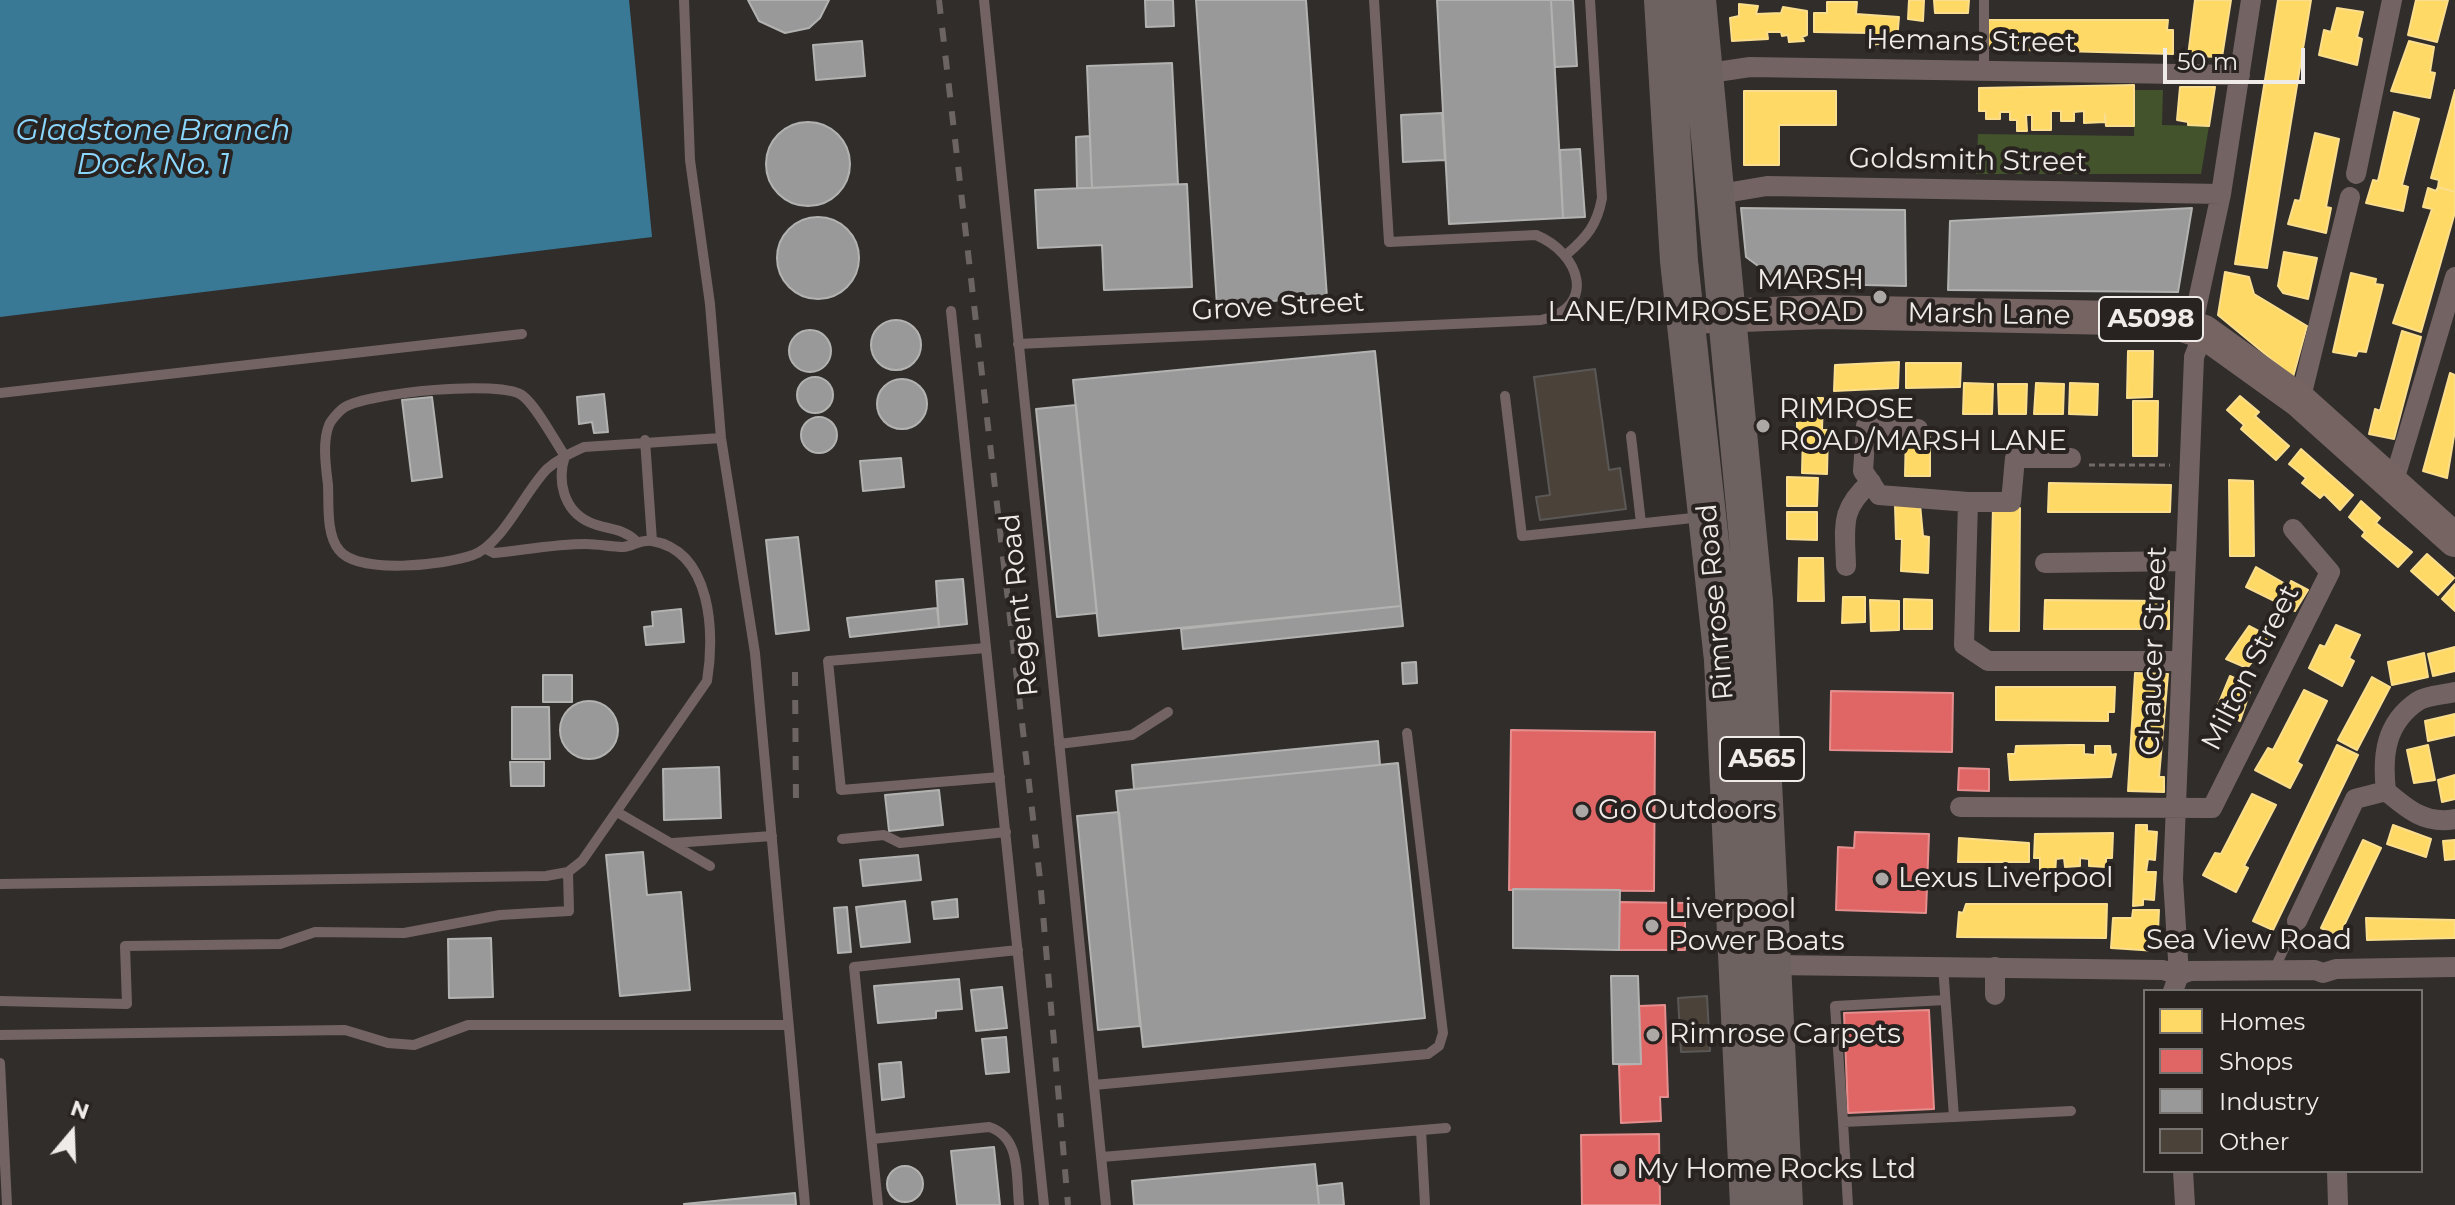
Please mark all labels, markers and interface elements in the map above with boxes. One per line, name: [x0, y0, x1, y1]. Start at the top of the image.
street label: Hemans Street: [1865, 23, 2077, 61]
scale bar: [2167, 32, 2309, 82]
text: 50 m: [2177, 47, 2238, 76]
water label: Gladstone Branch Dock No. 1: [15, 113, 291, 184]
street label: Goldsmith Street: [1848, 142, 2088, 180]
place label: MARSH LANE/RIMROSE ROAD: [1547, 264, 1864, 330]
street label: Grove Street: [1191, 286, 1365, 328]
marker: MARSH LANE/RIMROSE ROAD: [1871, 288, 1889, 306]
street label: Marsh Lane: [1907, 297, 2071, 333]
road number: A5098: [2099, 297, 2203, 341]
place label: RIMROSE ROAD/MARSH LANE: [1779, 393, 2067, 459]
marker: RIMROSE ROAD/MARSH LANE: [1754, 417, 1772, 435]
street label: Rimrose Road: [1691, 502, 1741, 702]
street label: Regent Road: [994, 512, 1046, 698]
street label: Chaucer Street: [2134, 546, 2174, 756]
street label: Milton Street: [2195, 580, 2307, 756]
road number: A565: [1720, 737, 1804, 781]
place label: Go Outdoors: [1598, 794, 1777, 828]
marker: Go Outdoors: [1573, 802, 1591, 820]
place label: Lexus Liverpool: [1898, 862, 2114, 896]
marker: Lexus Liverpool: [1873, 870, 1891, 888]
place label: Liverpool Power Boats: [1668, 893, 1845, 959]
marker: Liverpool Power Boats: [1643, 917, 1661, 935]
street label: Sea View Road: [2146, 924, 2352, 958]
legend: [2143, 989, 2423, 1173]
text: Homes: [2219, 1007, 2305, 1036]
place label: Rimrose Carpets: [1669, 1018, 1901, 1052]
marker: Rimrose Carpets: [1644, 1026, 1662, 1044]
text: Shops: [2219, 1047, 2293, 1076]
text: Industry: [2219, 1087, 2319, 1116]
north arrow: [32, 1093, 112, 1173]
text: N: [67, 1094, 93, 1125]
text: Other: [2219, 1127, 2289, 1156]
place label: My Home Rocks Ltd: [1636, 1153, 1916, 1187]
marker: My Home Rocks Ltd: [1611, 1161, 1629, 1179]

